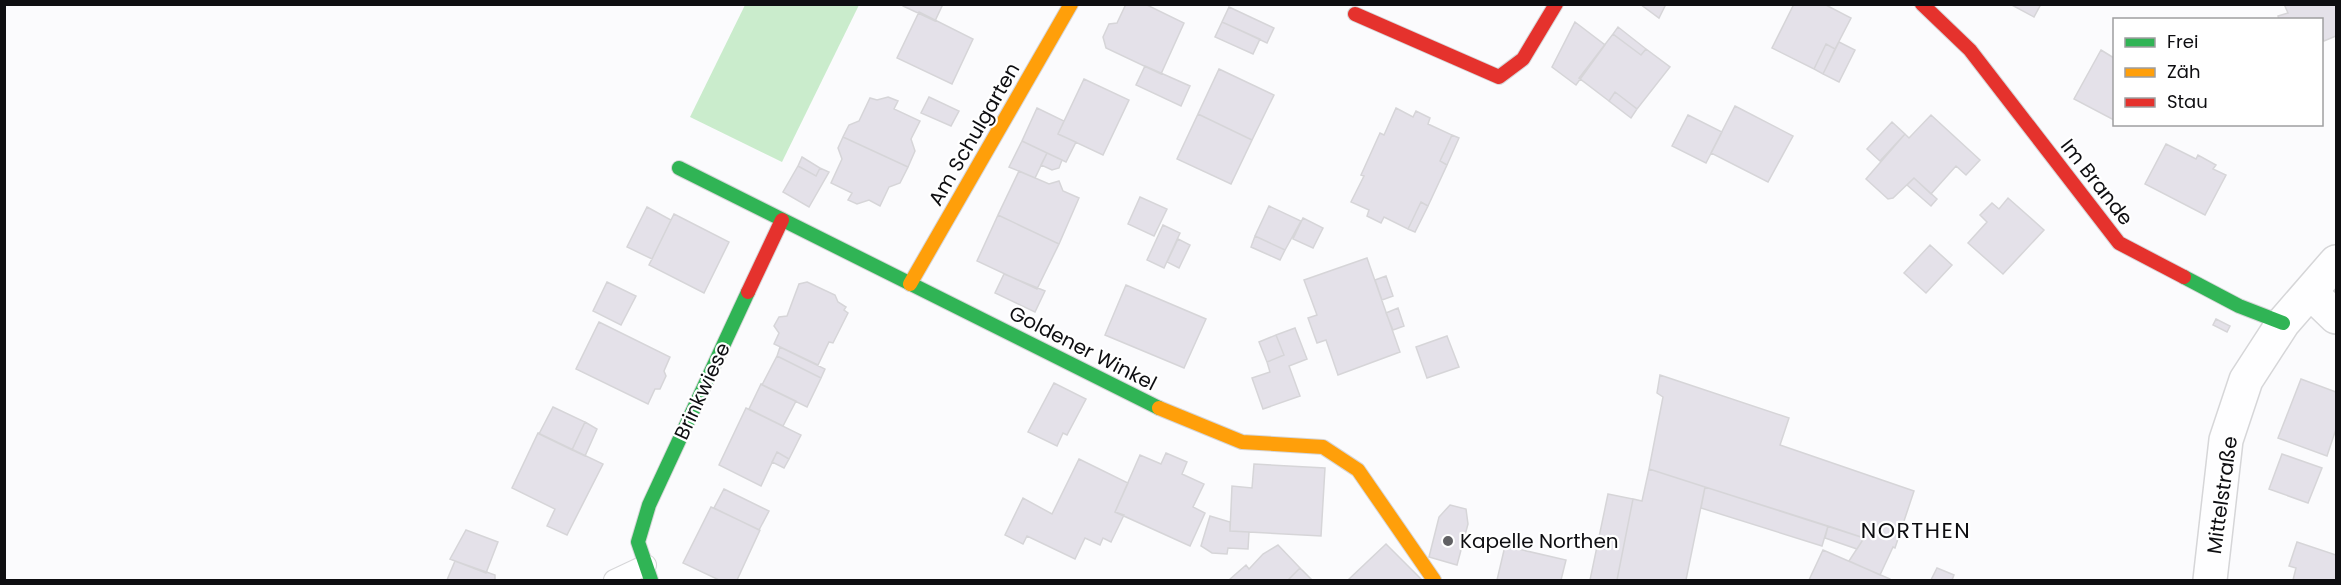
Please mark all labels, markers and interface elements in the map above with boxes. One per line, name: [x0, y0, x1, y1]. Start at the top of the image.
legend: [2113, 18, 2323, 126]
text: Frei: [2167, 29, 2198, 54]
street label: Am Schulgarten: [922, 57, 1026, 211]
text: Zäh: [2167, 59, 2200, 84]
text: Stau: [2167, 89, 2208, 114]
street label: Im Brande: [2054, 133, 2140, 231]
street label: Goldener Winkel: [1004, 299, 1162, 397]
street label: Brinkwiese: [667, 338, 737, 444]
street label: Mittelstraße: [2200, 434, 2244, 556]
district label: NORTHEN: [1861, 515, 1971, 546]
place label: Kapelle Northen: [1460, 527, 1619, 555]
marker: Kapelle Northen: [1441, 534, 1455, 548]

